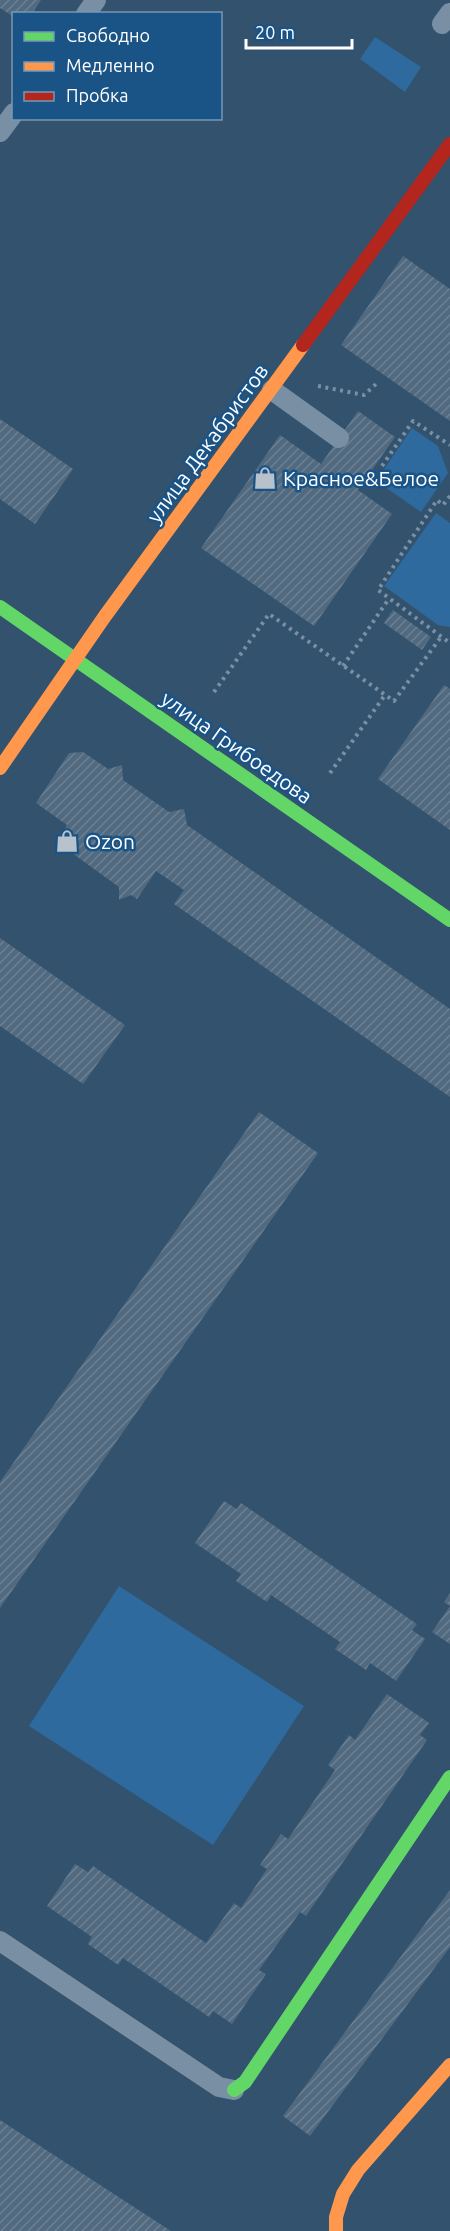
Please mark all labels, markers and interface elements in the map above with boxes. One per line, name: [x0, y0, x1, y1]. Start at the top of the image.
legend: [12, 12, 222, 120]
scale bar: [246, 12, 352, 50]
text: 20 m: [255, 22, 295, 42]
text: Свободно: [66, 25, 150, 45]
text: Медленно: [66, 55, 155, 75]
text: Пробка: [66, 85, 129, 105]
street label: улица Декабристов: [141, 359, 273, 527]
shop icon: Красное&Белое: [252, 465, 278, 491]
place label: Красное&Белое: [283, 466, 439, 490]
street label: улица Грибоедова: [157, 686, 317, 808]
shop icon: Ozon: [54, 828, 80, 854]
place label: Ozon: [85, 829, 135, 853]

